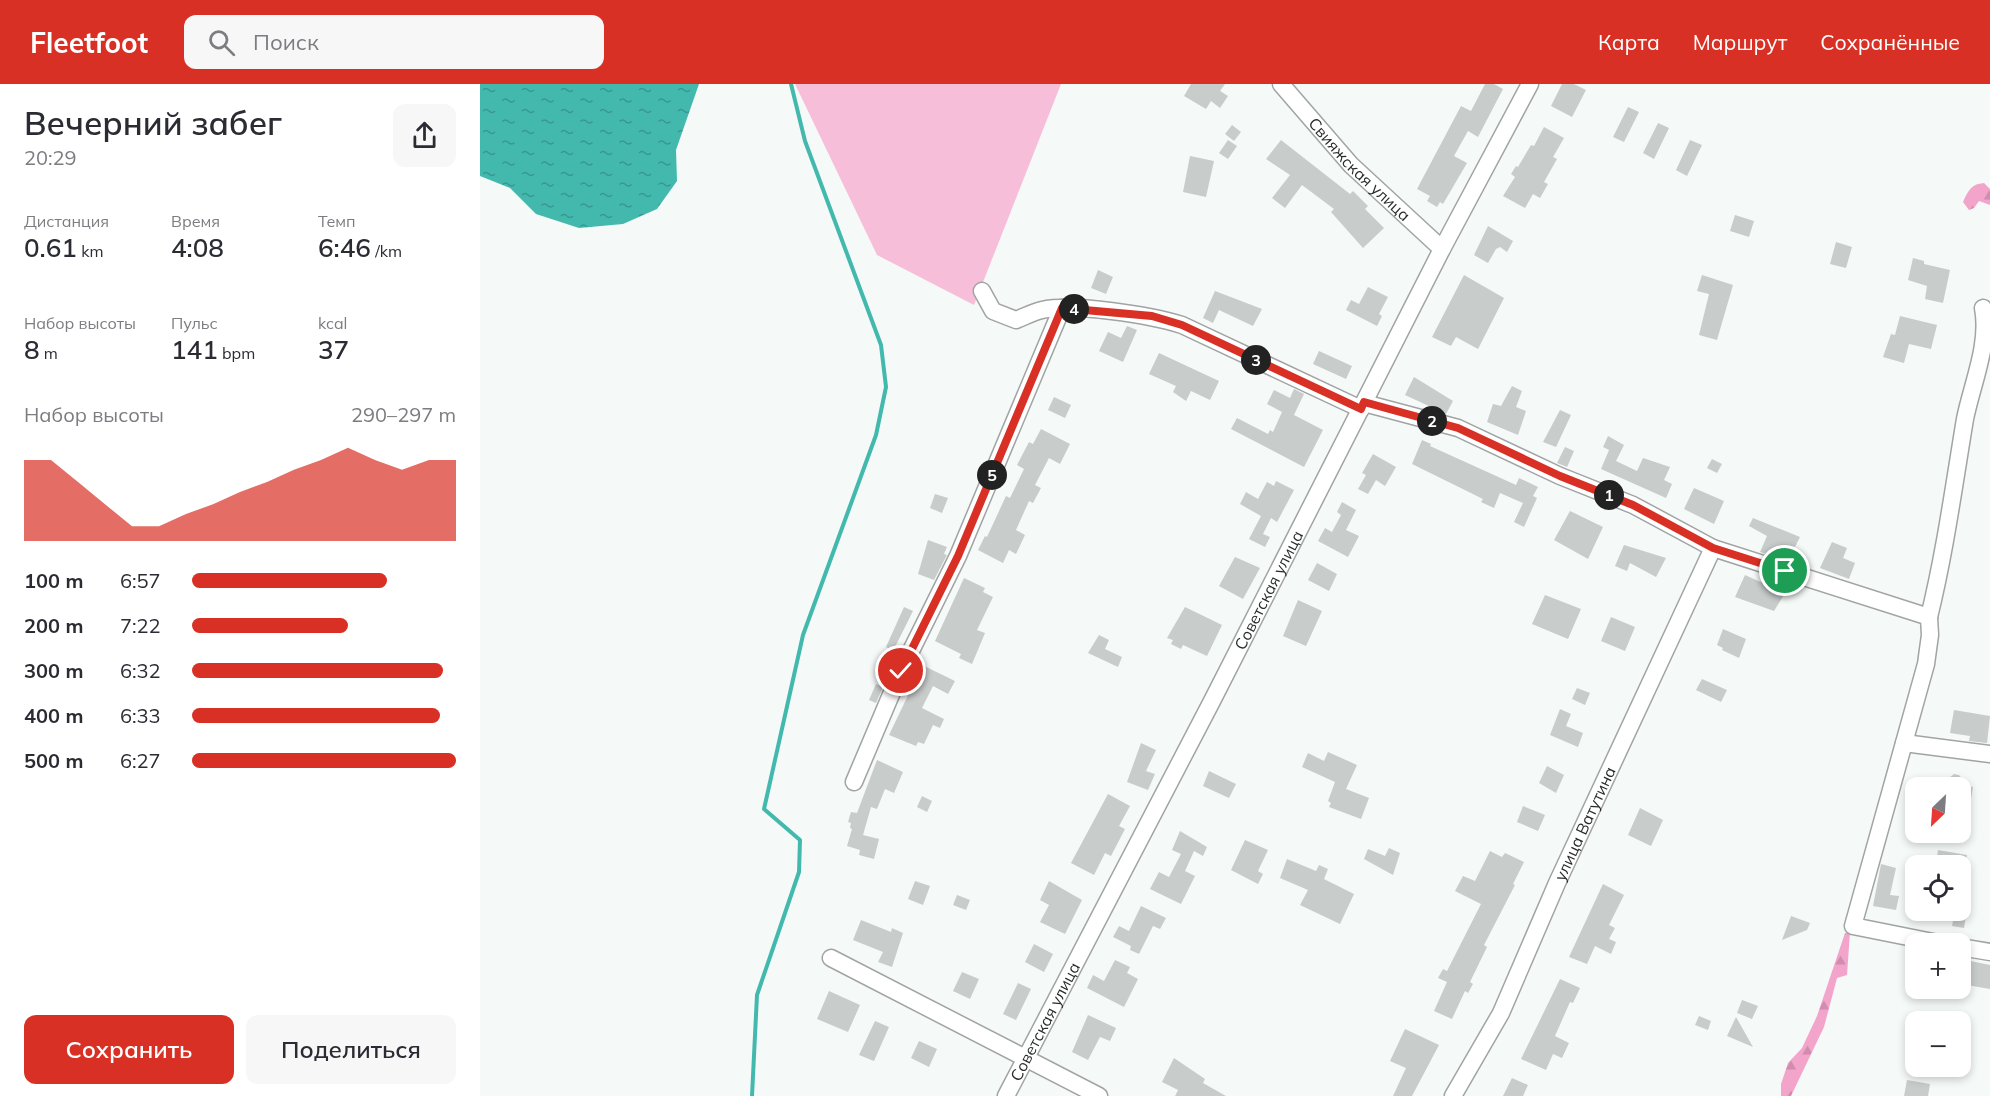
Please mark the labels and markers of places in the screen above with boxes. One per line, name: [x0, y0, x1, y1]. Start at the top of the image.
pin: 4: [1059, 294, 1089, 324]
pin: 3: [1241, 345, 1271, 375]
pin: 2: [1417, 406, 1447, 436]
pin: 5: [977, 460, 1007, 490]
pin: 1: [1594, 480, 1624, 510]
pin: [1759, 545, 1810, 596]
pin: [875, 645, 926, 696]

